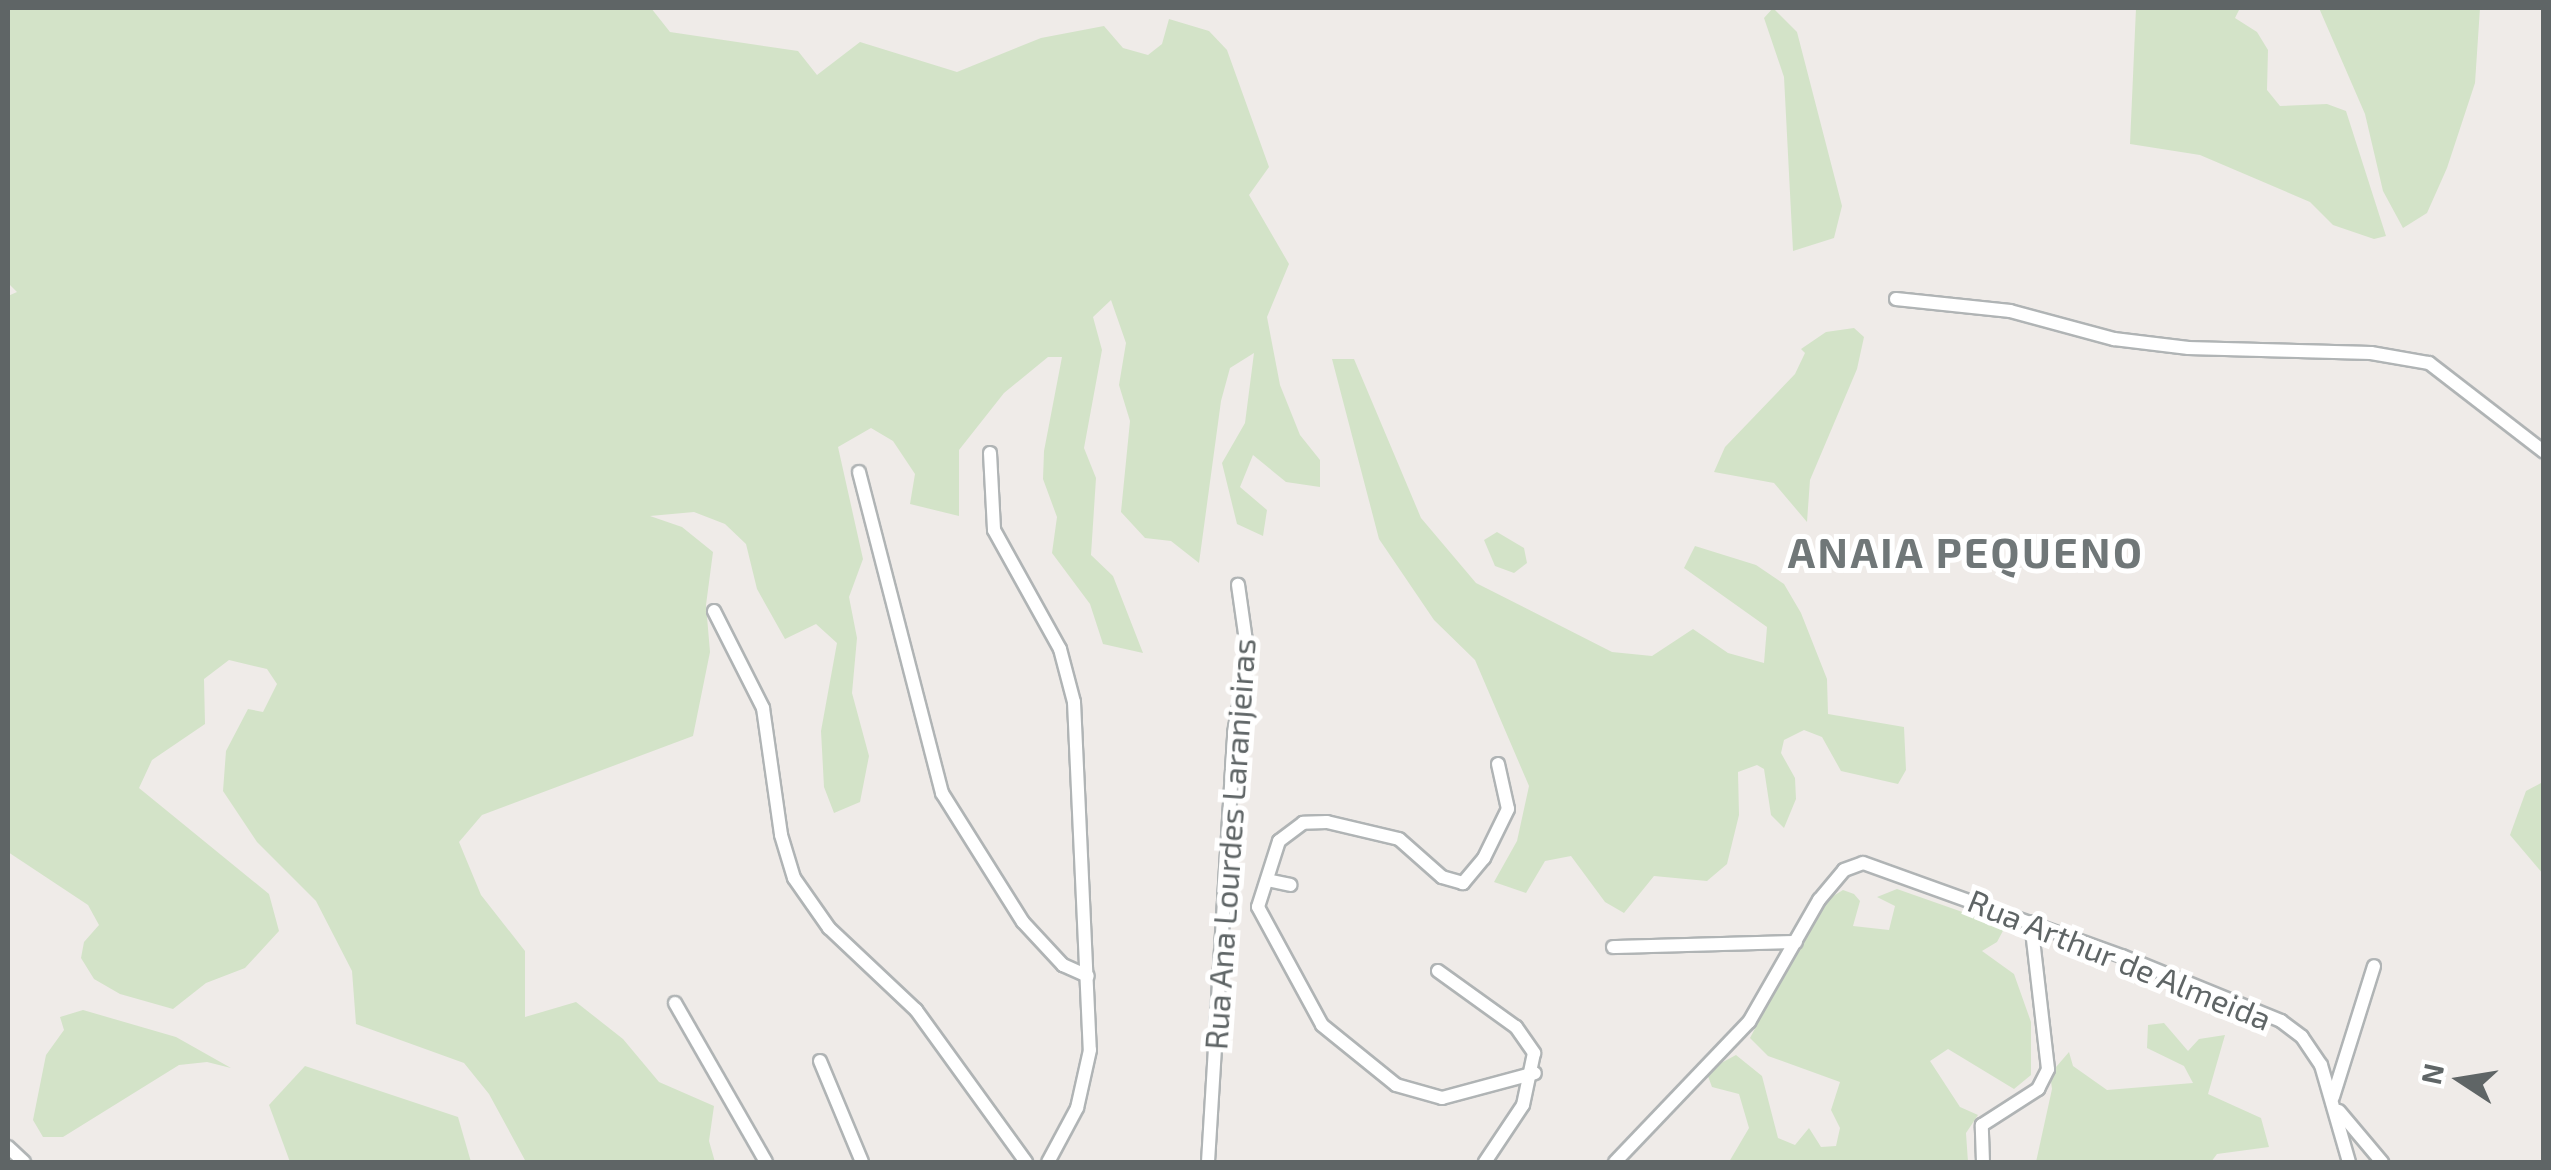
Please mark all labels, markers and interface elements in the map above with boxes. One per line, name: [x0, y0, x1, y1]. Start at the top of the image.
district label: ANAIA PEQUENO: [1787, 526, 2145, 576]
street label: Rua Ana Lourdes Laranjeiras: [1195, 637, 1263, 1051]
street label: Rua Arthur de Almeida: [1962, 880, 2278, 1038]
north arrow: [2411, 1030, 2511, 1130]
text: N: [2413, 1060, 2450, 1087]

